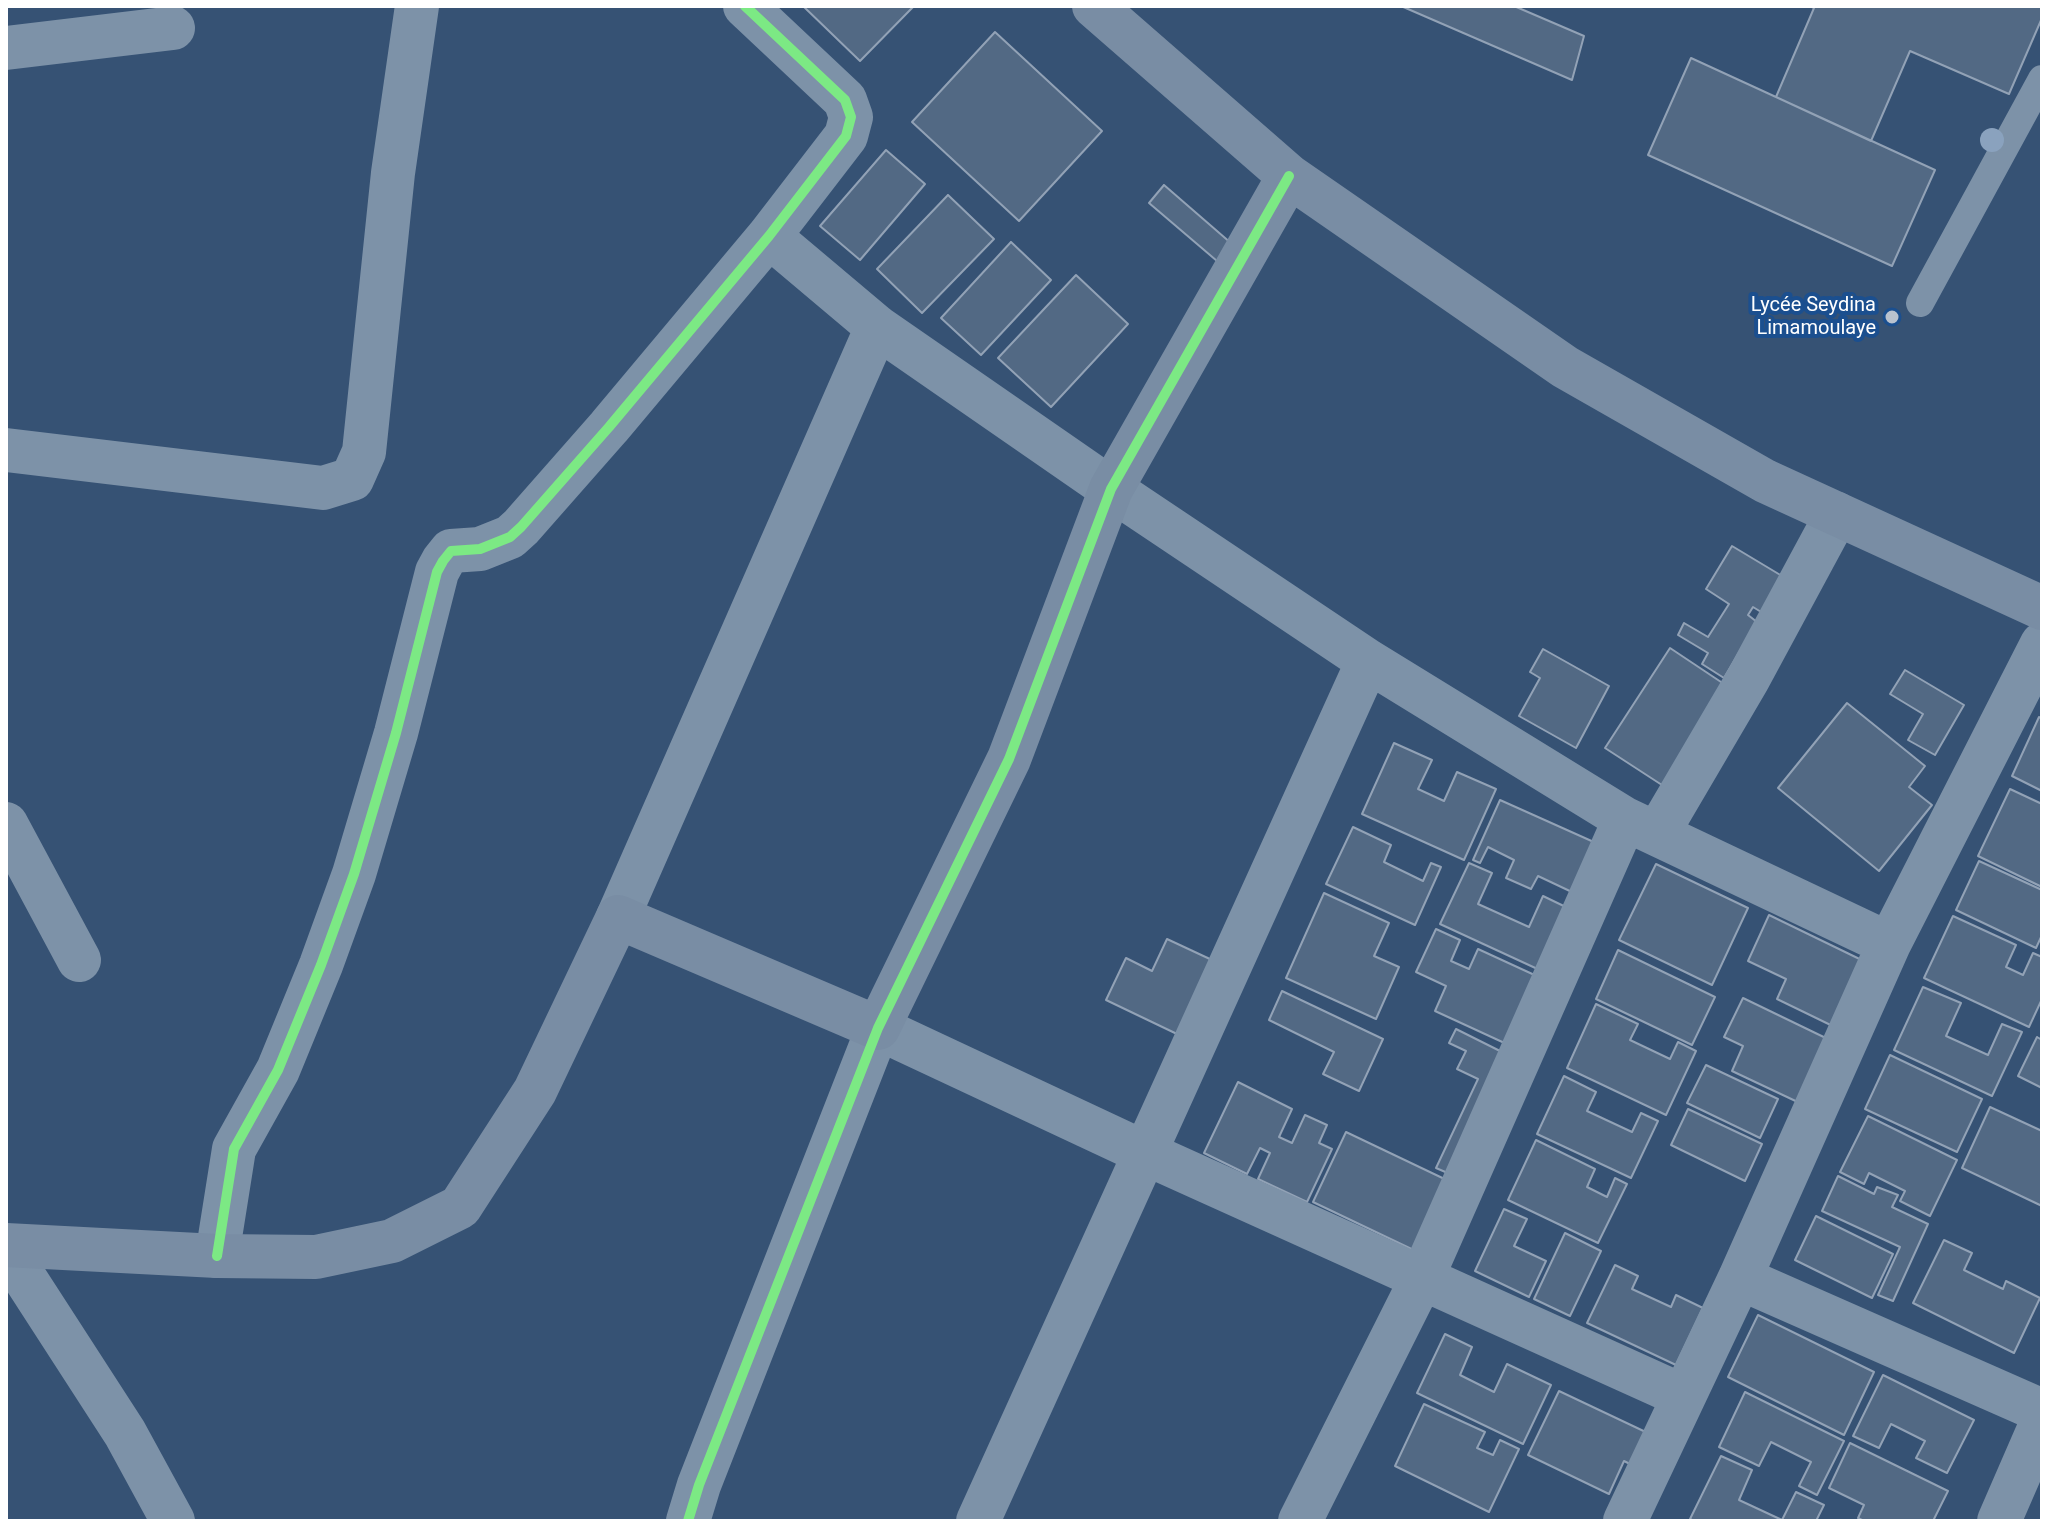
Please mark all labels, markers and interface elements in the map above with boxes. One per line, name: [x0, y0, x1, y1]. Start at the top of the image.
place label: Lycée Seydina Limamoulaye: [1751, 294, 1876, 341]
marker: Lycée Seydina Limamoulaye: [1883, 308, 1901, 326]

